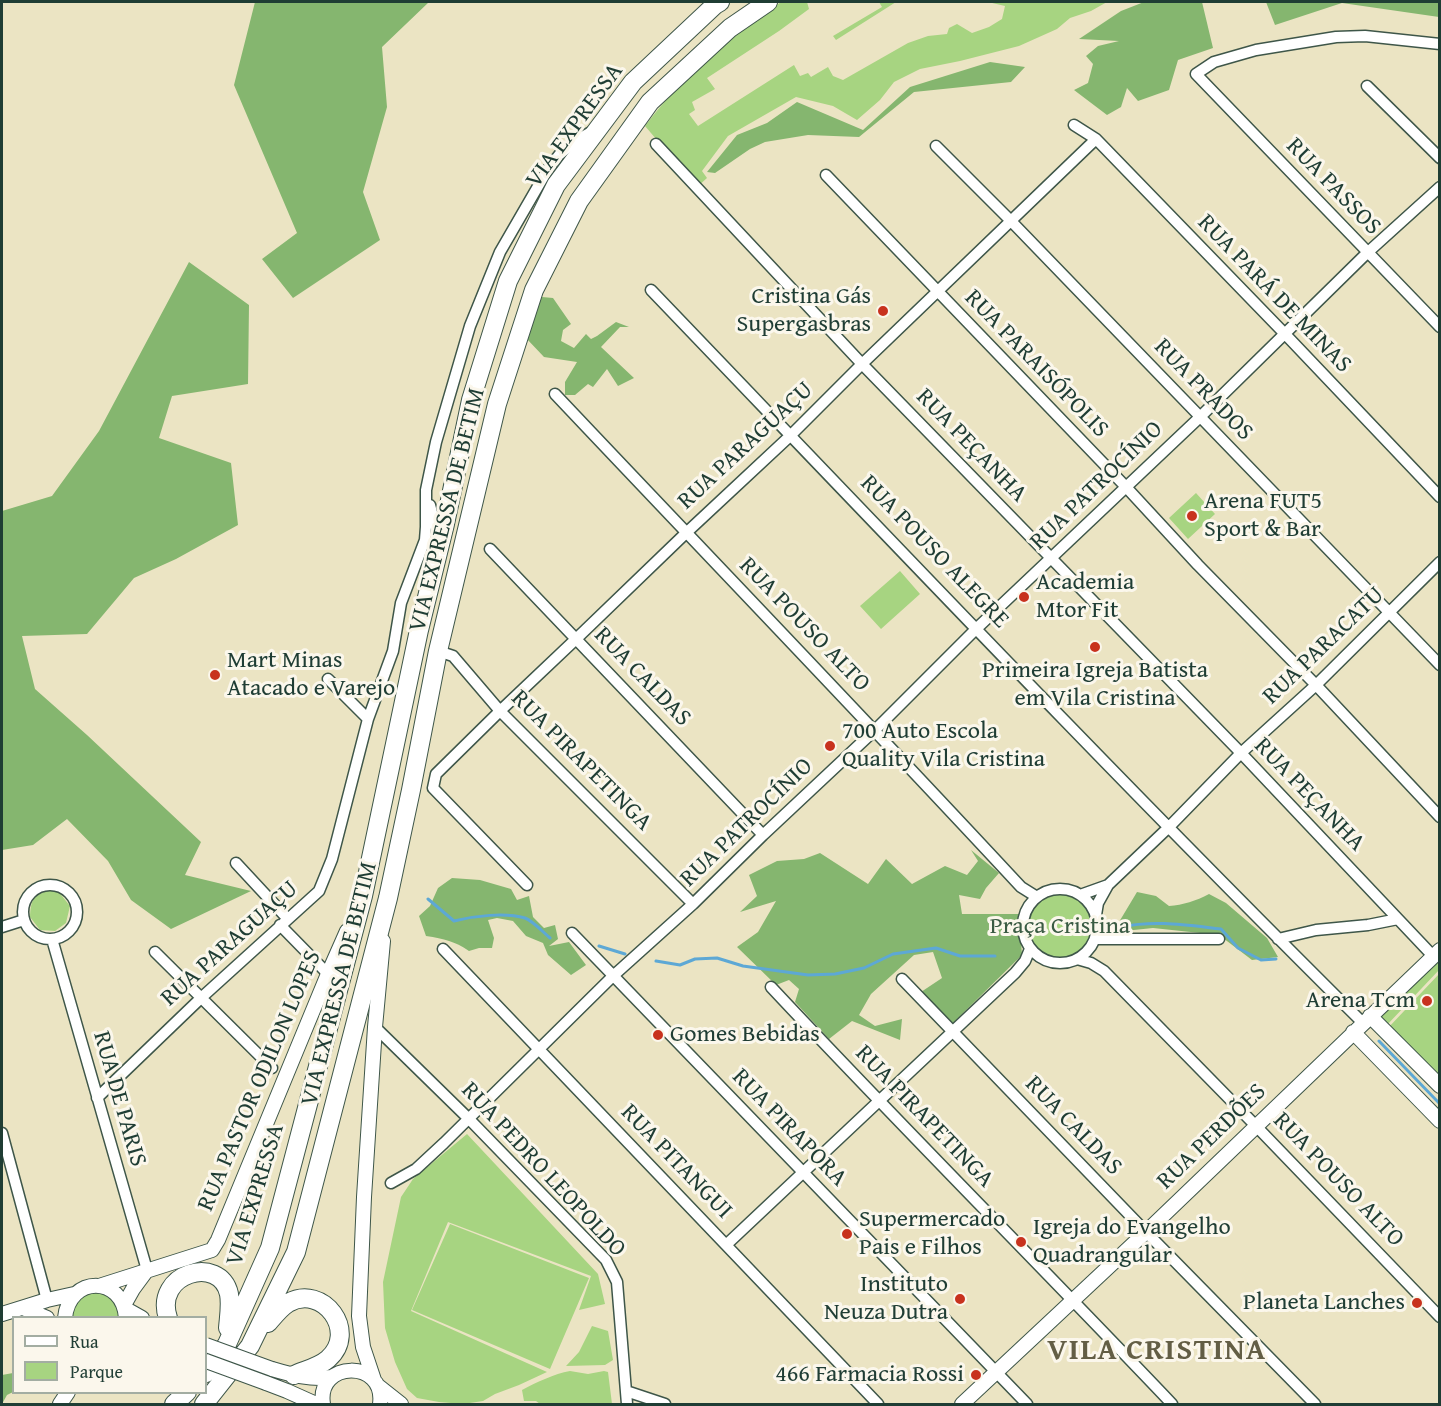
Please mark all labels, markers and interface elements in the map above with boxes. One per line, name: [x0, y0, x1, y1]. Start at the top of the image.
street label: VIA EXPRESSA: [520, 58, 630, 194]
street label: RUA PASSOS: [1280, 132, 1386, 242]
street label: RUA PARÁ DE MINAS: [1191, 209, 1357, 379]
place label: Cristina Gás Supergasbras: [736, 283, 871, 339]
street label: RUA PARAISÓPOLIS: [958, 284, 1114, 444]
marker: Cristina Gás Supergasbras: [876, 304, 890, 318]
street label: RUA PRADOS: [1147, 333, 1259, 447]
street label: RUA PARAGUAÇU: [672, 376, 820, 516]
street label: RUA PEÇANHA: [910, 383, 1032, 509]
street label: VIA EXPRESSA DE BETIM: [404, 385, 492, 635]
street label: RUA PATROCÍNIO: [1025, 416, 1169, 556]
street label: RUA POUSO ALEGRE: [854, 469, 1014, 635]
place label: Arena FUT5 Sport & Bar: [1204, 488, 1322, 544]
marker: Arena FUT5 Sport & Bar: [1185, 509, 1199, 523]
street label: RUA POUSO ALTO: [733, 552, 875, 698]
place label: Academia Mtor Fit: [1036, 569, 1134, 625]
street label: RUA PARACATU: [1257, 581, 1391, 711]
marker: Academia Mtor Fit: [1017, 590, 1031, 604]
street label: RUA CALDAS: [588, 621, 696, 733]
marker: Primeira Igreja Batista em Vila Cristina: [1088, 640, 1102, 654]
place label: Mart Minas Atacado e Varejo: [227, 647, 395, 703]
place label: Primeira Igreja Batista em Vila Cristina: [982, 657, 1208, 713]
marker: Mart Minas Atacado e Varejo: [208, 668, 222, 682]
street label: RUA PIRAPETINGA: [505, 685, 657, 837]
place label: 700 Auto Escola Quality Vila Cristina: [842, 718, 1045, 774]
street label: RUA PEÇANHA: [1248, 732, 1370, 858]
marker: 700 Auto Escola Quality Vila Cristina: [823, 739, 837, 753]
street label: RUA PATROCÍNIO: [675, 753, 819, 893]
street label: VIA EXPRESSA DE BETIM: [296, 859, 384, 1109]
street label: RUA PARAGUAÇU: [156, 875, 304, 1013]
park label: Praça Cristina: [990, 913, 1130, 941]
street label: RUA PASTOR ODILON LOPES: [192, 946, 328, 1216]
place label: Arena Tcm: [1306, 987, 1415, 1015]
marker: Arena Tcm: [1420, 994, 1434, 1008]
place label: Gomes Bebidas: [670, 1021, 820, 1049]
street label: RUA DE PARIS: [86, 1028, 152, 1170]
marker: Gomes Bebidas: [651, 1028, 665, 1042]
street label: RUA PIRAPETINGA: [849, 1040, 999, 1194]
street label: RUA PIRAPORA: [726, 1063, 852, 1193]
street label: RUA CALDAS: [1019, 1070, 1127, 1182]
street label: RUA PEDRO LEOPOLDO: [455, 1077, 631, 1263]
street label: RUA PERDÕES: [1152, 1078, 1272, 1196]
street label: RUA PITANGUI: [614, 1099, 738, 1225]
street label: RUA POUSO ALTO: [1267, 1107, 1409, 1253]
street label: VIA EXPRESSA: [221, 1121, 291, 1269]
place label: Supermercado Pais e Filhos: [859, 1206, 1005, 1262]
place label: Igreja do Evangelho Quadrangular: [1033, 1214, 1231, 1270]
marker: Supermercado Pais e Filhos: [840, 1227, 854, 1241]
marker: Igreja do Evangelho Quadrangular: [1014, 1235, 1028, 1249]
place label: Instituto Neuza Dutra: [824, 1271, 948, 1327]
place label: Planeta Lanches: [1243, 1289, 1405, 1317]
marker: Instituto Neuza Dutra: [953, 1292, 967, 1306]
marker: Planeta Lanches: [1410, 1296, 1424, 1310]
legend: [12, 1316, 207, 1394]
text: Rua: [70, 1328, 99, 1355]
district label: VILA CRISTINA: [1047, 1333, 1267, 1369]
text: Parque: [70, 1358, 123, 1385]
place label: 466 Farmacia Rossi: [775, 1361, 964, 1389]
marker: 466 Farmacia Rossi: [969, 1368, 983, 1382]

